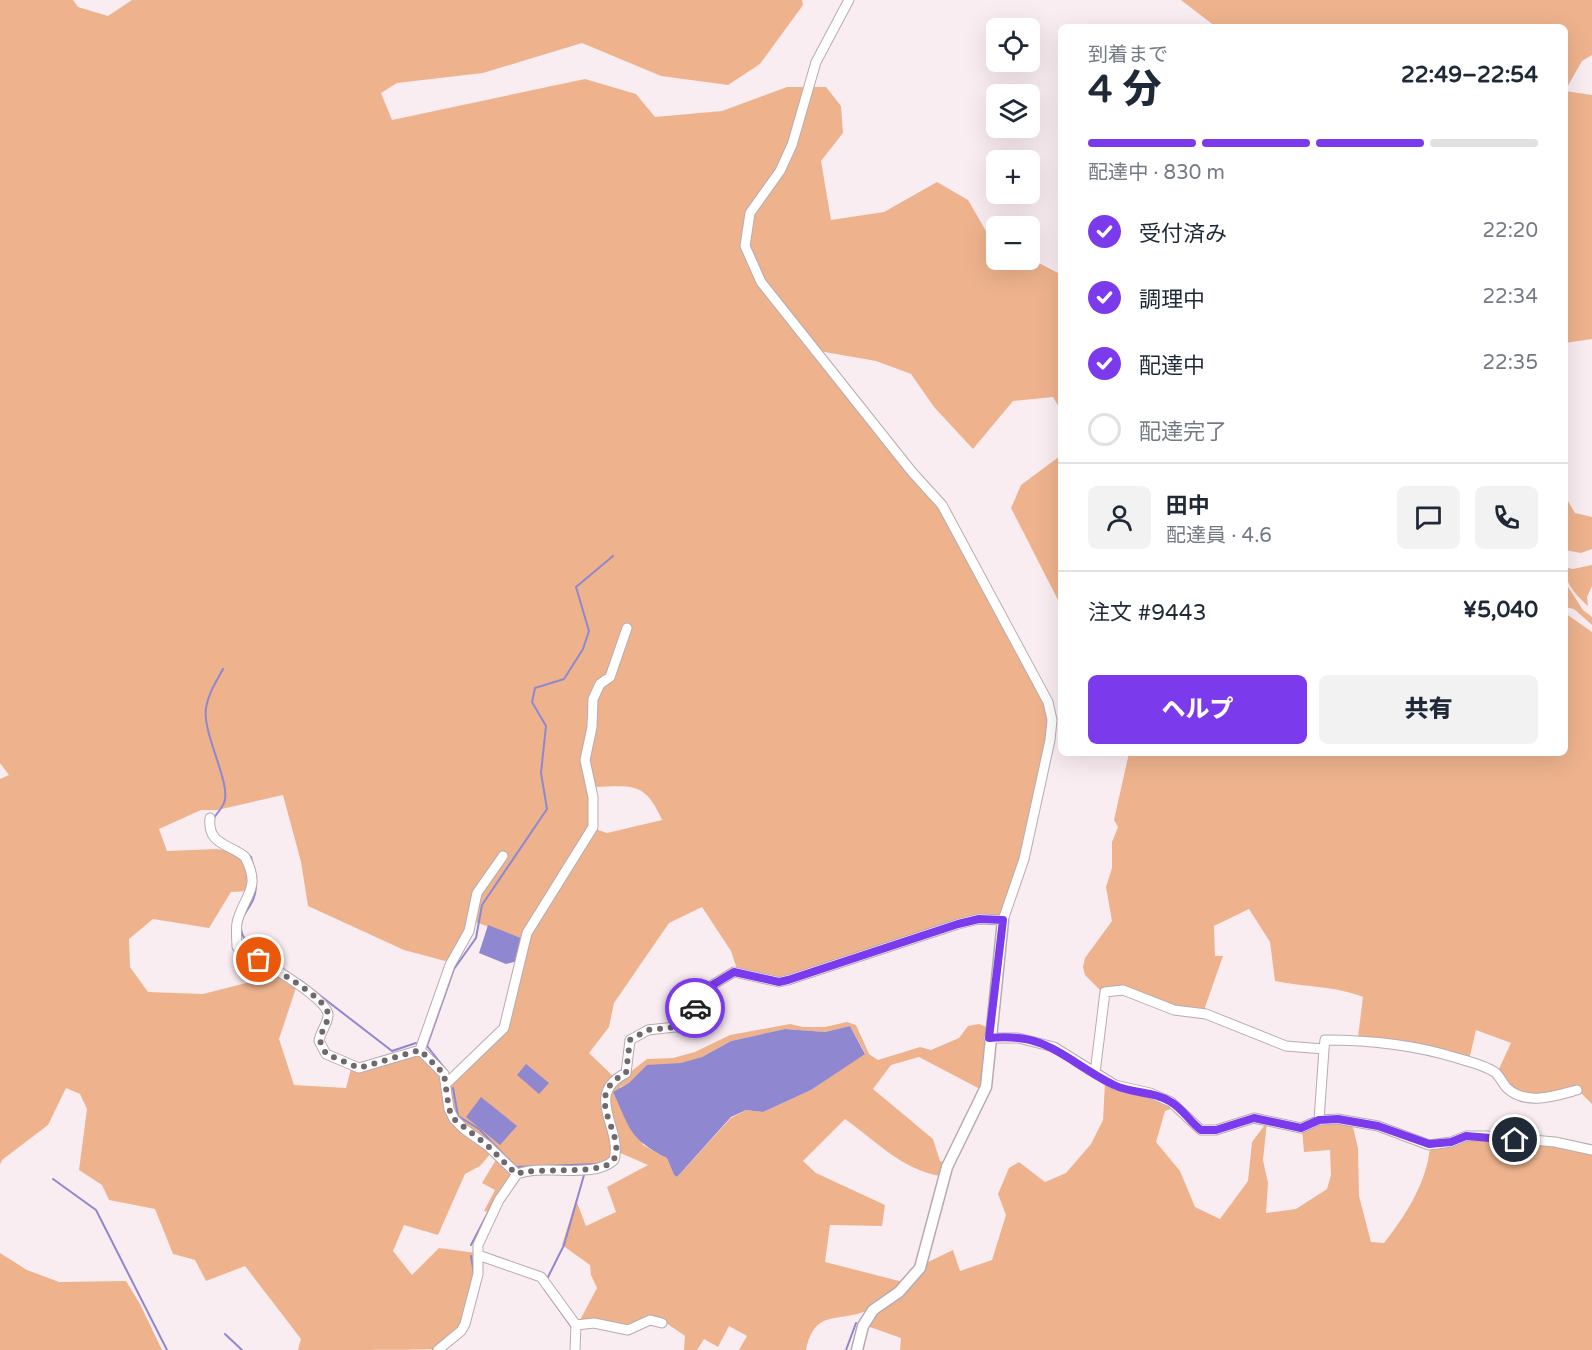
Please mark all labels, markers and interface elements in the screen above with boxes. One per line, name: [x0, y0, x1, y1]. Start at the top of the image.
map controls: [986, 18, 1040, 270]
button: locate: [986, 18, 1040, 72]
text: 到着まで: [1088, 43, 1168, 67]
text: 22:49–22:54: [1401, 62, 1538, 88]
text: 4 分: [1088, 66, 1162, 113]
button: layers: [986, 84, 1040, 138]
button: +: [986, 150, 1040, 204]
text: 配達中 · 830 m: [1088, 161, 1225, 185]
icon: check: [1088, 215, 1121, 248]
button: −: [986, 216, 1040, 270]
text: 22:20: [1483, 219, 1538, 243]
text: 受付済み: [1139, 221, 1227, 247]
icon: check: [1088, 281, 1121, 314]
text: 22:34: [1483, 285, 1538, 309]
text: 調理中: [1139, 287, 1205, 313]
icon: check: [1088, 347, 1121, 380]
text: 22:35: [1483, 351, 1538, 375]
text: 配達中: [1139, 353, 1205, 379]
text: 配達完了: [1139, 419, 1227, 445]
button: person: [1088, 486, 1151, 549]
button: chat: [1397, 486, 1460, 549]
button: phone: [1475, 486, 1538, 549]
text: 田中: [1166, 493, 1210, 519]
text: 配達員 · 4.6: [1166, 524, 1272, 548]
text: ¥5,040: [1463, 597, 1538, 623]
text: 注文 #9443: [1088, 600, 1206, 626]
button: ヘルプ: [1088, 675, 1307, 744]
button: 共有: [1319, 675, 1538, 744]
pin: [233, 934, 284, 985]
icon: bag: [242, 943, 275, 976]
courier: [665, 978, 725, 1038]
icon: car: [679, 992, 712, 1025]
pin: [1489, 1114, 1540, 1165]
icon: home: [1498, 1123, 1531, 1156]

